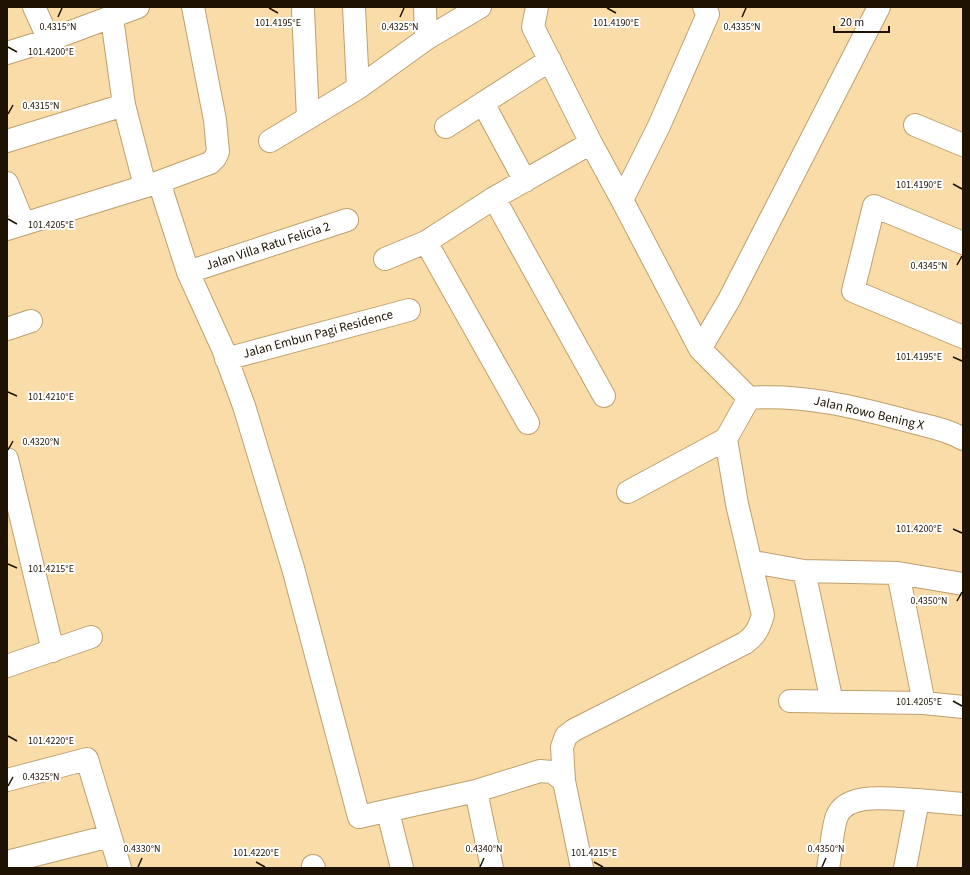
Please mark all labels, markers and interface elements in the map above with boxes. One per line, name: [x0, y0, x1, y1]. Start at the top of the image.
scale bar: [834, 8, 889, 34]
text: 20 m: [840, 14, 864, 31]
text: 101.4195°E: [255, 16, 301, 30]
text: 101.4190°E: [593, 16, 639, 30]
text: 0.4315°N: [39, 20, 77, 34]
text: 0.4325°N: [381, 20, 419, 34]
text: 0.4335°N: [723, 20, 761, 34]
text: 101.4200°E: [28, 45, 74, 59]
text: 0.4315°N: [22, 99, 60, 113]
text: 101.4190°E: [896, 178, 942, 192]
street label: Jalan Villa Ratu Felicia 2: [204, 217, 332, 275]
text: 101.4205°E: [28, 218, 74, 232]
text: 0.4345°N: [910, 259, 948, 273]
street label: Jalan Embun Pagi Residence: [241, 305, 395, 363]
text: 101.4195°E: [896, 350, 942, 364]
text: 101.4210°E: [28, 390, 74, 404]
street label: Jalan Rowo Bening X: [812, 392, 926, 435]
text: 0.4320°N: [22, 435, 60, 449]
text: 101.4200°E: [896, 522, 942, 536]
text: 101.4215°E: [28, 562, 74, 576]
text: 0.4350°N: [910, 594, 948, 608]
text: 101.4205°E: [896, 695, 942, 709]
text: 101.4220°E: [28, 734, 74, 748]
text: 0.4325°N: [22, 770, 60, 784]
text: 0.4330°N: [123, 842, 161, 856]
text: 0.4340°N: [465, 842, 503, 856]
text: 0.4350°N: [807, 842, 845, 856]
text: 101.4220°E: [233, 846, 279, 860]
text: 101.4215°E: [571, 846, 617, 860]

